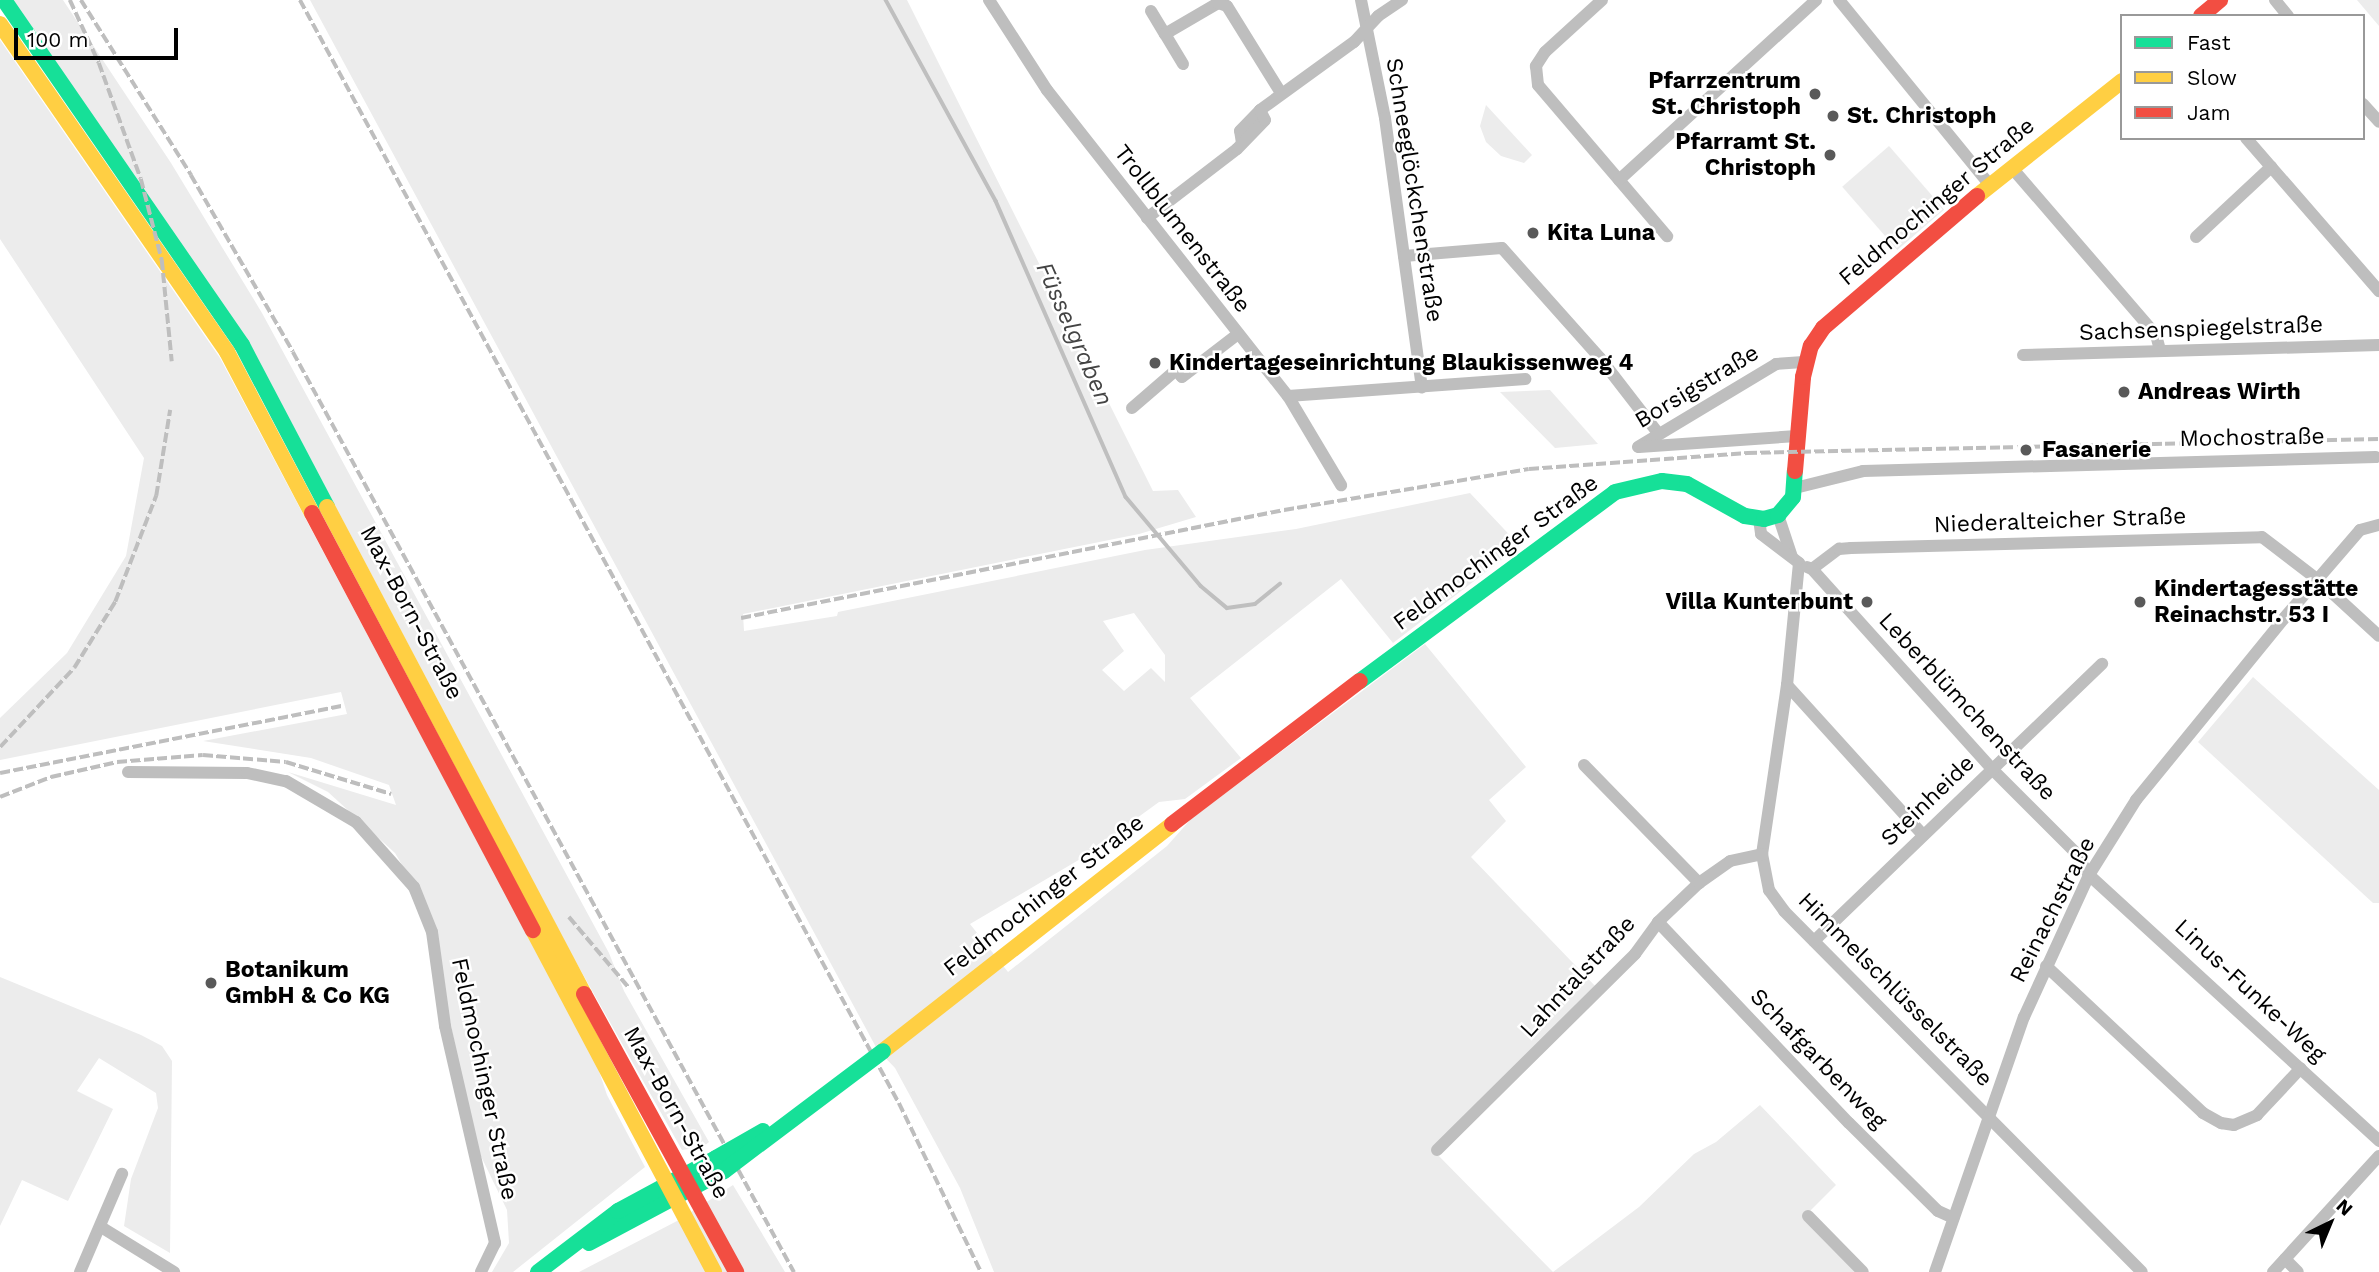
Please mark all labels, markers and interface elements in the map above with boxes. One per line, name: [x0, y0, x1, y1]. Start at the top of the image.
scale bar: [18, 14, 182, 58]
legend: [2120, 14, 2365, 140]
text: 100 m: [27, 27, 89, 52]
text: Fast: [2187, 30, 2231, 55]
street label: Schneeglöckchenstraße: [1379, 56, 1449, 324]
text: Slow: [2187, 65, 2237, 90]
place label: Pfarrzentrum St. Christoph: [1648, 67, 1801, 121]
marker: Pfarrzentrum St. Christoph: [1807, 86, 1823, 102]
text: Jam: [2187, 100, 2230, 125]
place label: St. Christoph: [1847, 102, 1997, 130]
marker: St. Christoph: [1825, 108, 1841, 124]
street label: Feldmochinger Straße: [1833, 112, 2041, 292]
place label: Pfarramt St. Christoph: [1675, 128, 1816, 182]
street label: Trollblumenstraße: [1108, 140, 1256, 318]
marker: Pfarramt St. Christoph: [1822, 147, 1838, 163]
place label: Kita Luna: [1547, 219, 1655, 247]
marker: Kita Luna: [1525, 225, 1541, 241]
water label: Füsselgraben: [1030, 258, 1118, 410]
street label: Sachsenspiegelstraße: [2079, 311, 2323, 347]
street label: Borsigstraße: [1630, 339, 1764, 435]
place label: Kindertageseinrichtung Blaukissenweg 4: [1169, 349, 1633, 377]
marker: Kindertageseinrichtung Blaukissenweg 4: [1147, 355, 1163, 371]
place label: Andreas Wirth: [2138, 378, 2301, 406]
marker: Andreas Wirth: [2116, 384, 2132, 400]
street label: Mochostraße: [2179, 423, 2325, 453]
place label: Fasanerie: [2042, 436, 2151, 464]
marker: Fasanerie: [2016, 440, 2036, 460]
street label: Feldmochinger Straße: [1388, 469, 1604, 637]
street label: Niederalteicher Straße: [1933, 503, 2187, 539]
street label: Max-Born-Straße: [354, 521, 468, 705]
place label: Kindertagesstätte Reinachstr. 53 I: [2154, 575, 2358, 629]
place label: Villa Kunterbunt: [1665, 588, 1853, 616]
marker: Villa Kunterbunt: [1859, 594, 1875, 610]
marker: Kindertagesstätte Reinachstr. 53 I: [2132, 594, 2148, 610]
street label: Leberblümchenstraße: [1873, 607, 2061, 807]
street label: Steinheide: [1875, 750, 1981, 852]
street label: Feldmochinger Straße: [938, 809, 1150, 983]
street label: Reinachstraße: [2004, 832, 2102, 988]
street label: Himmelschlüsselstraße: [1792, 887, 1998, 1093]
street label: Lahntalstraße: [1515, 911, 1641, 1043]
street label: Linus-Funke-Weg: [2168, 914, 2332, 1068]
street label: Feldmochinger Straße: [445, 955, 523, 1203]
place label: Botanikum GmbH & Co KG: [225, 956, 390, 1010]
marker: Botanikum GmbH & Co KG: [203, 975, 219, 991]
street label: Schafgarbenweg: [1744, 983, 1892, 1135]
street label: Max-Born-Straße: [617, 1022, 735, 1204]
north arrow: [2295, 1188, 2365, 1258]
text: N: [2332, 1194, 2358, 1220]

